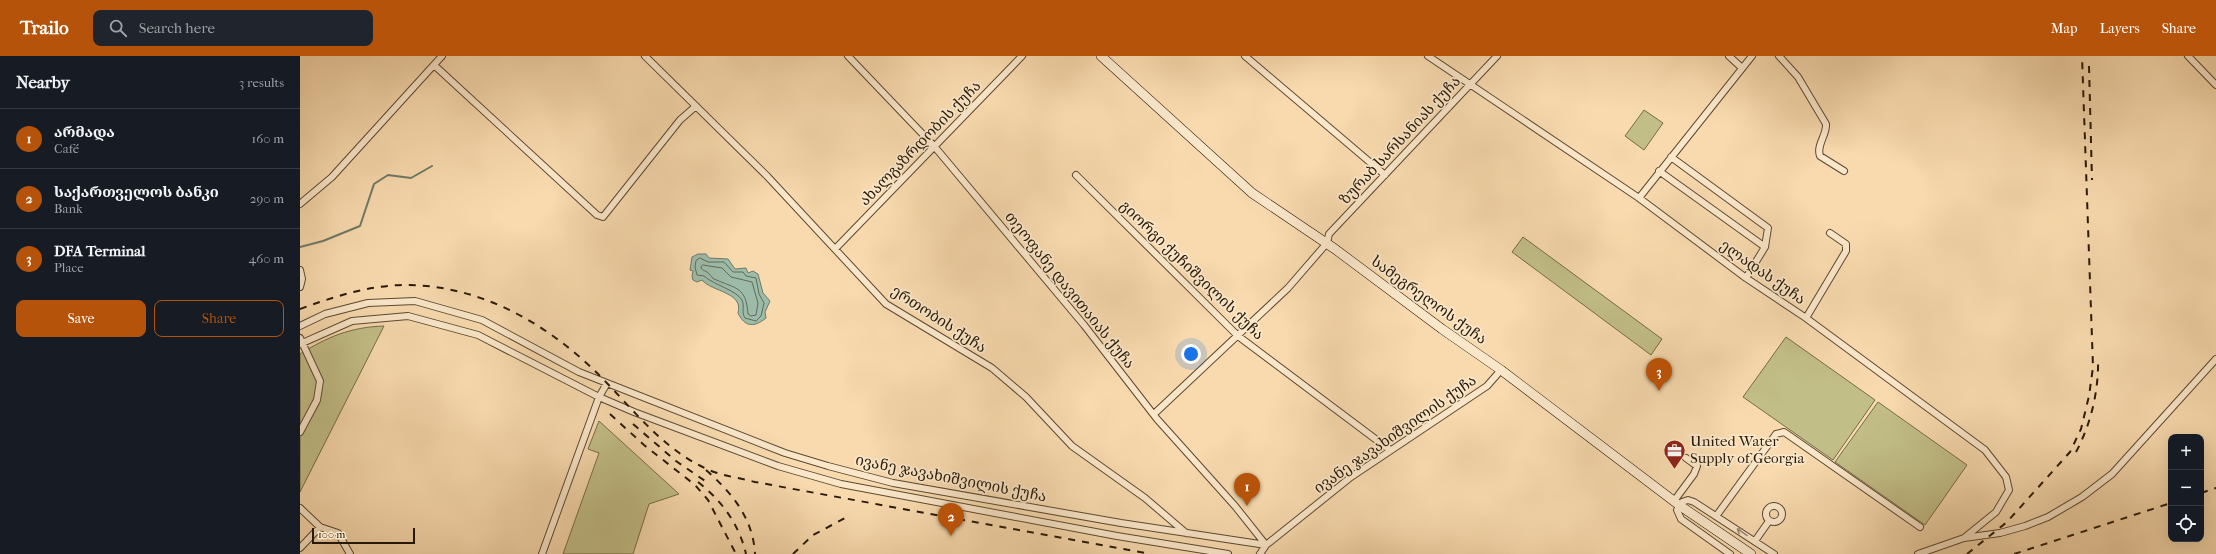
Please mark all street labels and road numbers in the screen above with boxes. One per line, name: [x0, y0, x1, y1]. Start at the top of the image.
street label: ზურაბ სარსანიას ქუჩა: [1336, 72, 1464, 208]
street label: ახალგაზრდობის ქუჩა: [855, 77, 985, 209]
street label: გიორგი ქუჩიშვილის ქუჩა: [1116, 196, 1268, 344]
street label: თეოფანე დავითაიას ქუჩა: [1001, 208, 1139, 372]
street label: ელადას ქუჩა: [1717, 236, 1809, 308]
street label: სამეგრელოს ქუჩა: [1368, 252, 1490, 348]
street label: ერთობის ქუჩა: [888, 282, 990, 356]
street label: ივანე ჯავახიშვილის ქუჩა: [1310, 371, 1480, 497]
street label: ივანე ჯავახიშვილის ქუჩა: [854, 451, 1048, 505]

